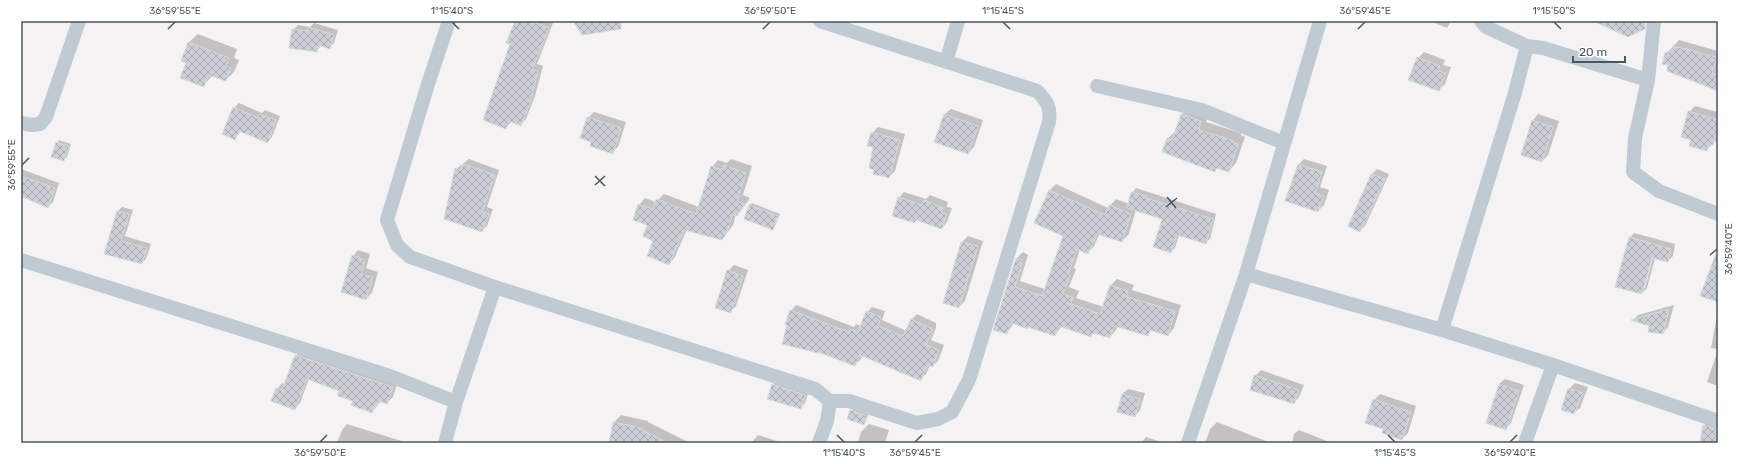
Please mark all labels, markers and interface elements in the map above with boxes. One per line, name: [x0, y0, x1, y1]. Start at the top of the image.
text: 36°59'55"E: [149, 5, 201, 17]
text: 1°15'40"S: [431, 5, 473, 17]
text: 36°59'50"E: [744, 5, 796, 17]
text: 1°15'45"S: [982, 5, 1024, 17]
text: 36°59'45"E: [1339, 5, 1391, 17]
text: 1°15'50"S: [1533, 5, 1575, 17]
scale bar: [1573, 38, 1625, 64]
text: 20 m: [1579, 45, 1607, 59]
text: 36°59'55"E: [6, 139, 18, 191]
text: 36°59'40"E: [1723, 223, 1735, 275]
text: 36°59'50"E: [294, 447, 346, 459]
text: 1°15'40"S: [823, 447, 865, 459]
text: 36°59'45"E: [889, 447, 941, 459]
text: 1°15'45"S: [1374, 447, 1416, 459]
text: 36°59'40"E: [1484, 447, 1536, 459]

